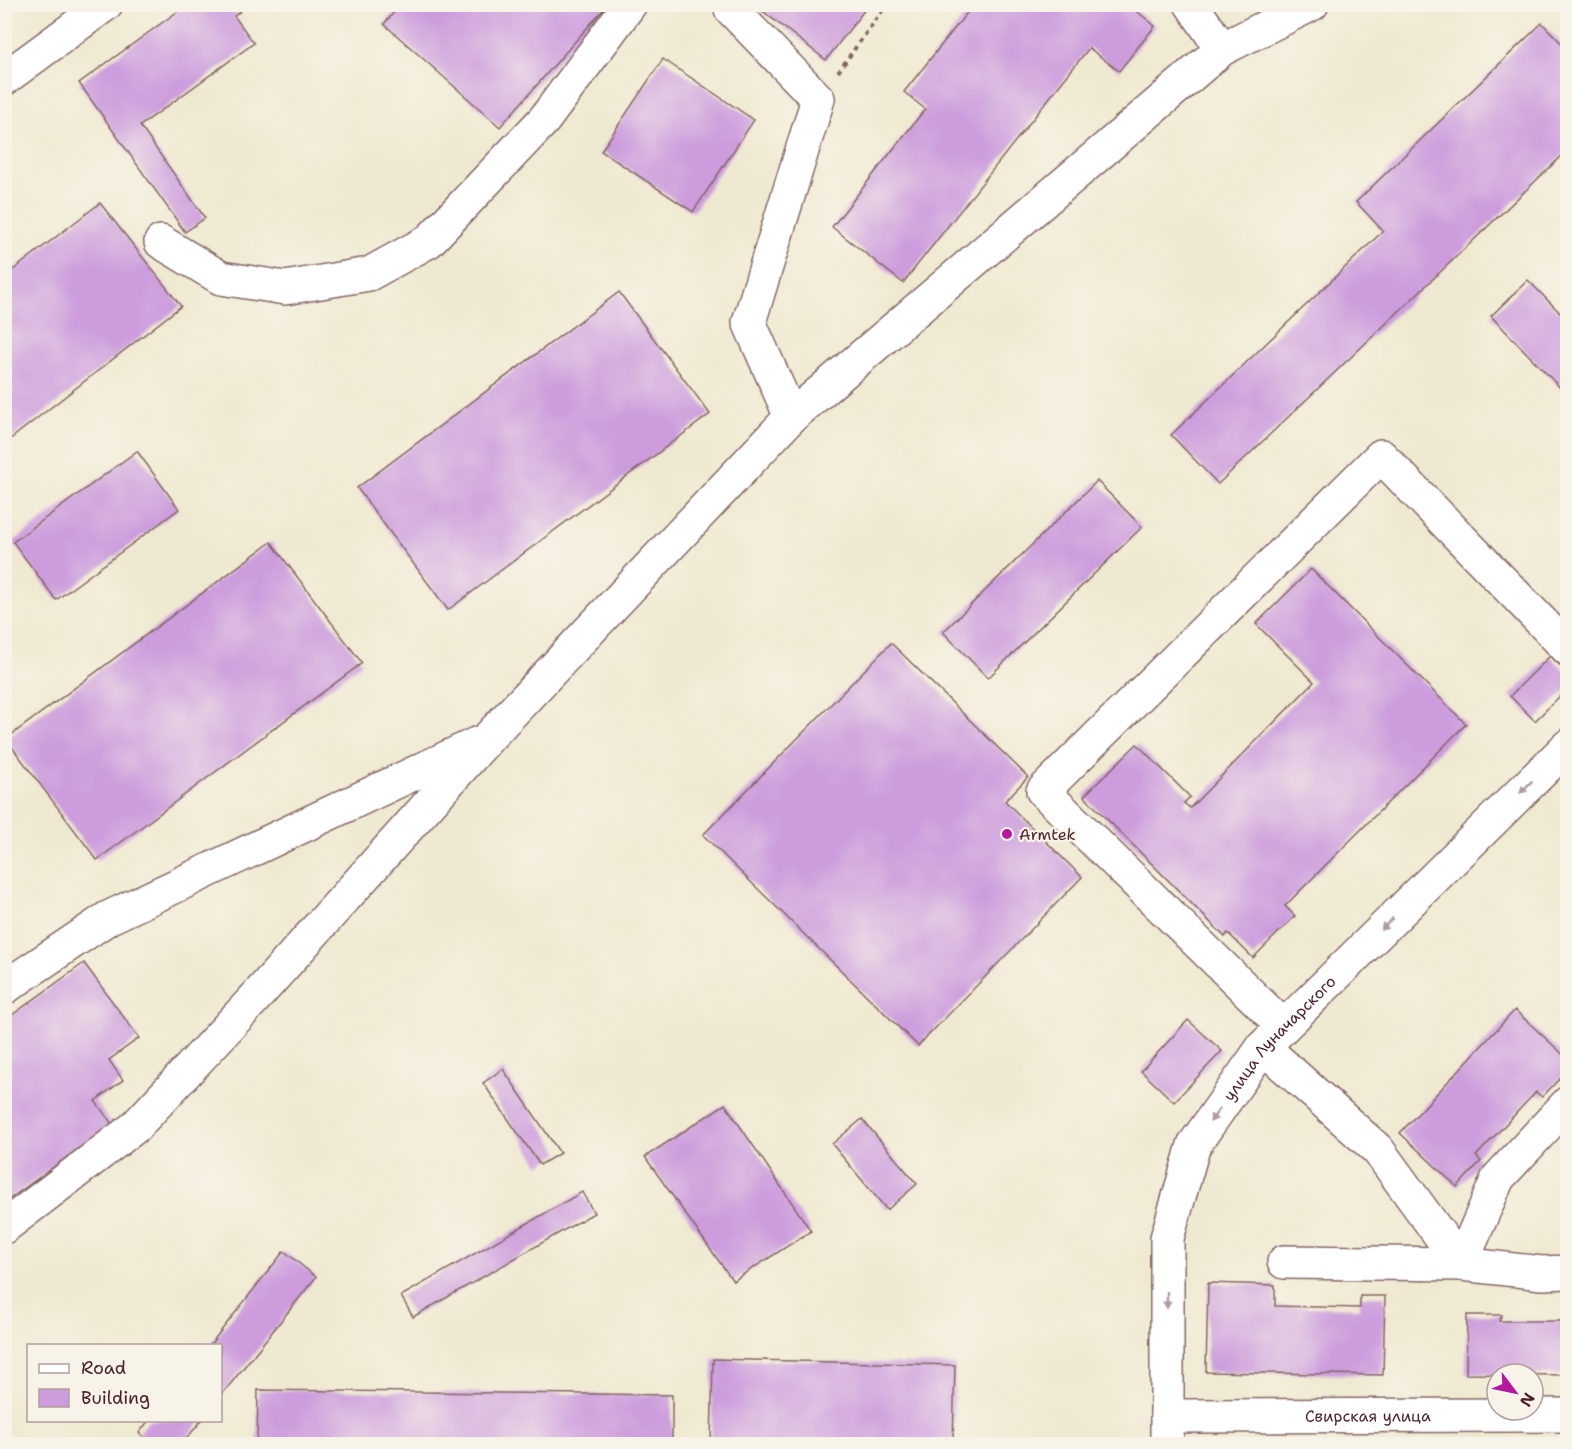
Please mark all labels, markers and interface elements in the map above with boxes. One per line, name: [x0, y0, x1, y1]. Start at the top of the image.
one-way arrow: [1518, 780, 1533, 794]
place label: Armtek: [1019, 824, 1076, 845]
marker: Armtek: [1000, 827, 1014, 841]
one-way arrow: [1380, 916, 1394, 930]
street label: улица Луначарского: [1218, 971, 1340, 1105]
one-way arrow: [1210, 1107, 1221, 1123]
one-way arrow: [1162, 1290, 1172, 1309]
legend: [27, 1344, 222, 1422]
text: Road: [81, 1356, 126, 1380]
north arrow: [1485, 1362, 1545, 1422]
text: Building: [81, 1386, 150, 1410]
text: N: [1515, 1389, 1540, 1411]
street label: Свирская улица: [1305, 1405, 1431, 1427]

